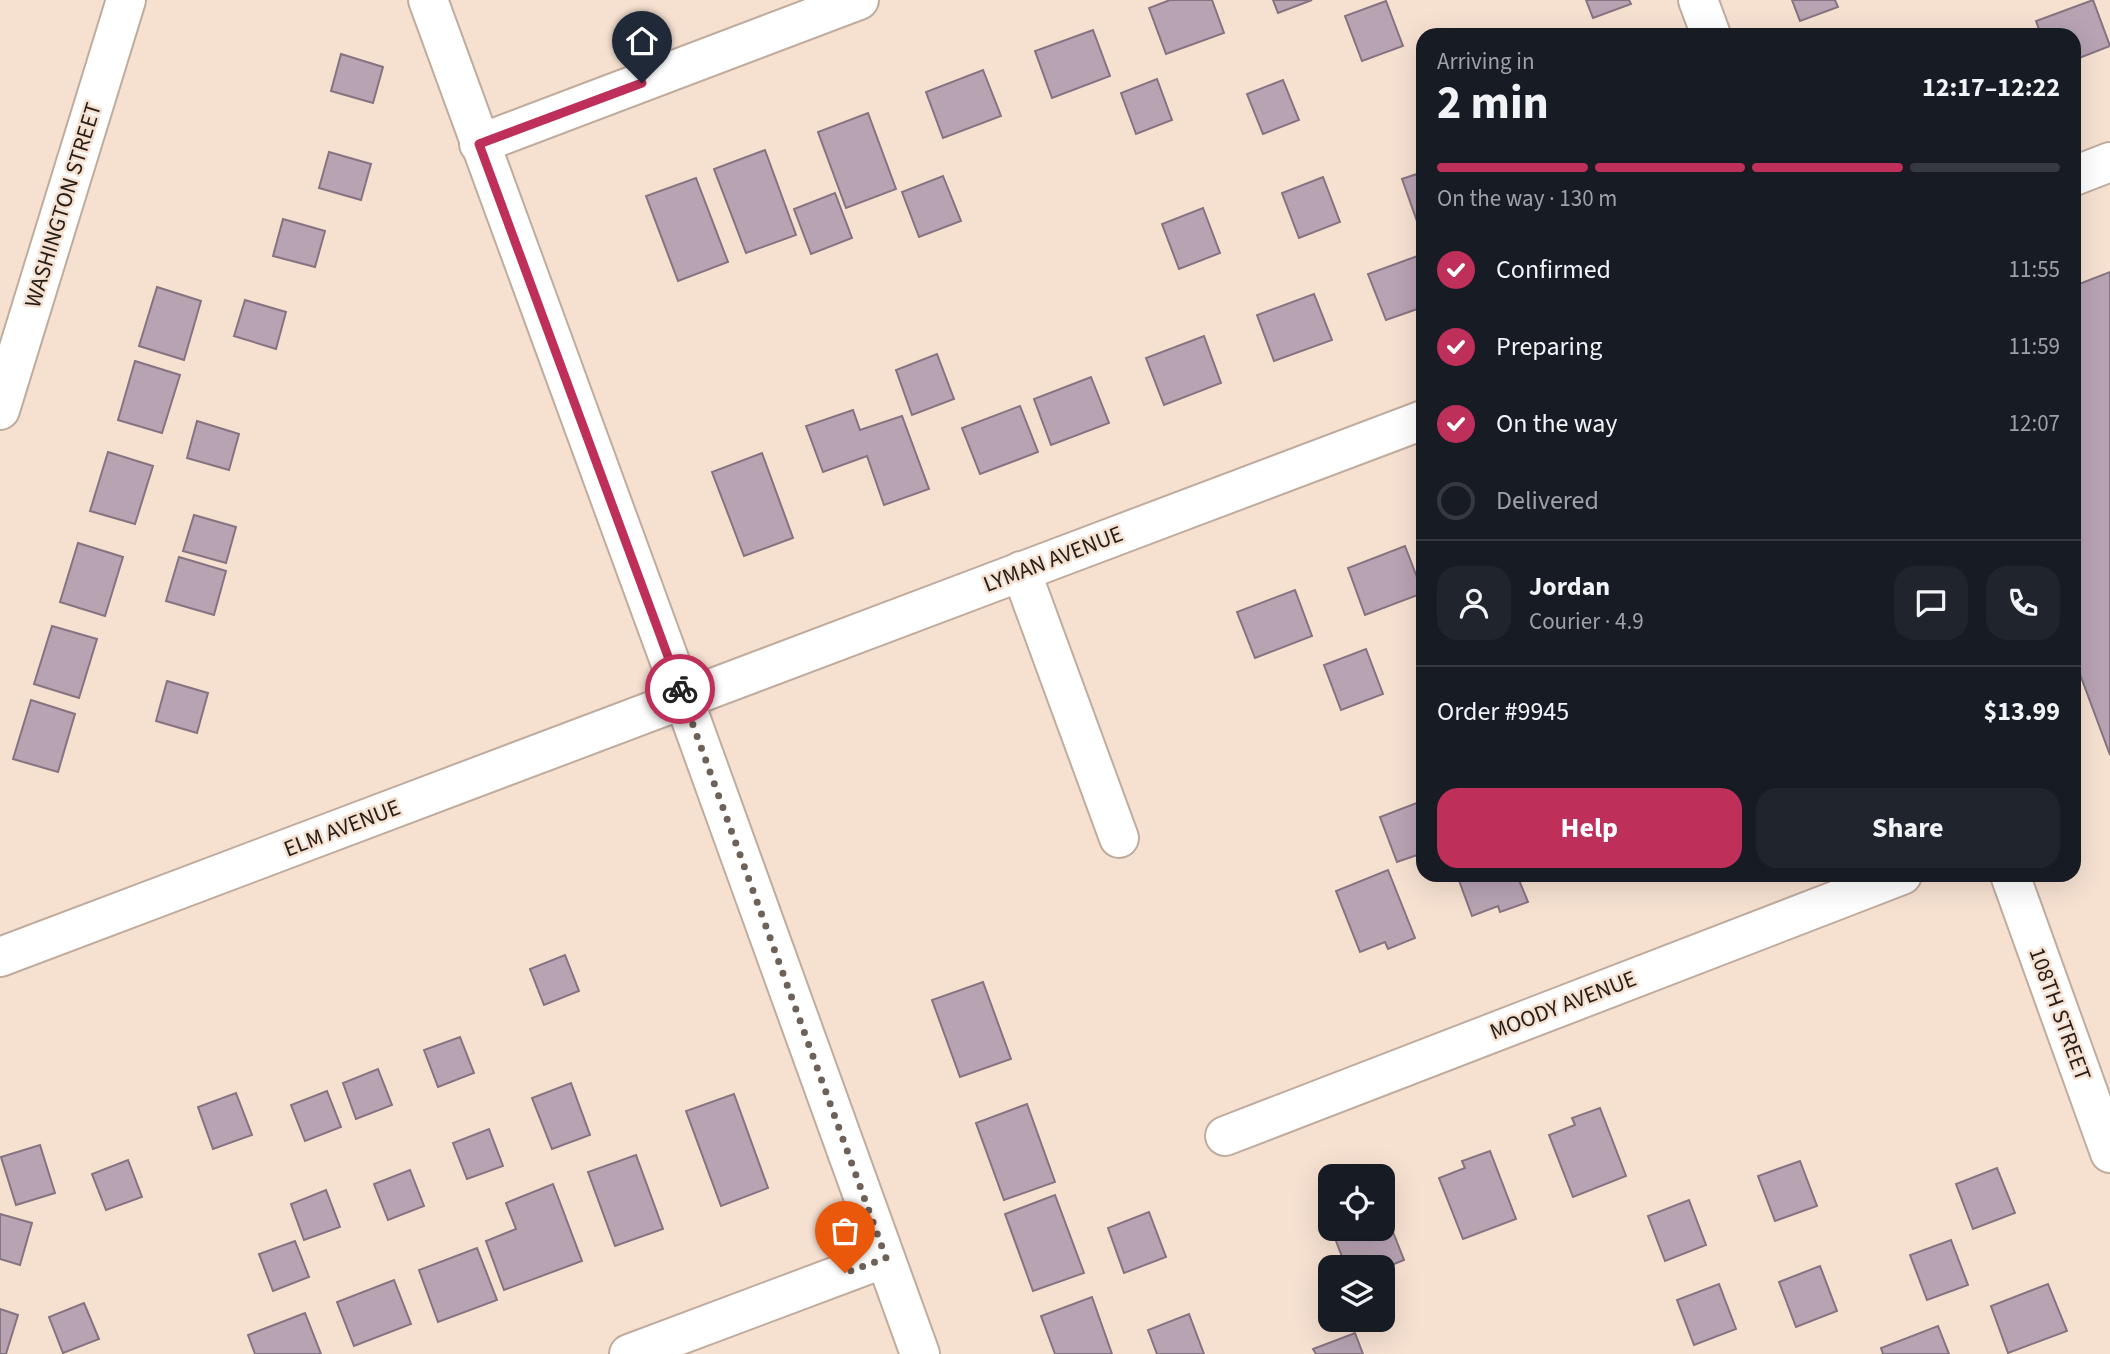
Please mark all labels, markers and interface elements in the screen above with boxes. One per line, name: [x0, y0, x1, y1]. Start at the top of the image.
pin: [612, 11, 672, 83]
icon: home: [623, 22, 661, 60]
text: Arriving in: [1437, 45, 1535, 78]
text: 12:17–12:22: [1922, 69, 2060, 106]
text: 2 min: [1437, 71, 1549, 136]
street label: WASHINGTON STREET: [16, 98, 110, 312]
text: On the way · 130 m: [1437, 182, 1617, 215]
icon: check: [1437, 251, 1475, 289]
text: Confirmed: [1496, 251, 1611, 288]
text: 11:55: [2009, 253, 2060, 286]
icon: check: [1437, 328, 1475, 366]
text: Preparing: [1496, 328, 1602, 365]
text: 11:59: [2009, 330, 2060, 363]
icon: check: [1437, 405, 1475, 443]
text: On the way: [1496, 405, 1617, 442]
text: 12:07: [2009, 407, 2060, 440]
text: Delivered: [1496, 482, 1599, 519]
street label: LYMAN AVENUE: [978, 517, 1128, 601]
button: person: [1437, 566, 1511, 640]
button: chat: [1894, 566, 1968, 640]
button: phone: [1986, 566, 2060, 640]
text: Jordan: [1529, 568, 1610, 605]
text: Courier · 4.9: [1529, 605, 1644, 638]
courier: [645, 654, 715, 724]
icon: bike: [661, 670, 699, 708]
text: Order #9945: [1437, 693, 1569, 730]
text: $13.99: [1984, 693, 2060, 730]
button: Help: [1437, 788, 1742, 868]
button: Share: [1756, 788, 2060, 868]
street label: ELM AVENUE: [279, 791, 405, 865]
street label: 108TH STREET: [2021, 943, 2099, 1085]
street label: MOODY AVENUE: [1485, 962, 1641, 1048]
map controls: [1318, 1164, 1395, 1332]
button: locate: [1318, 1164, 1395, 1241]
pin: [815, 1201, 875, 1273]
icon: bag: [826, 1212, 864, 1250]
button: layers: [1318, 1255, 1395, 1332]

